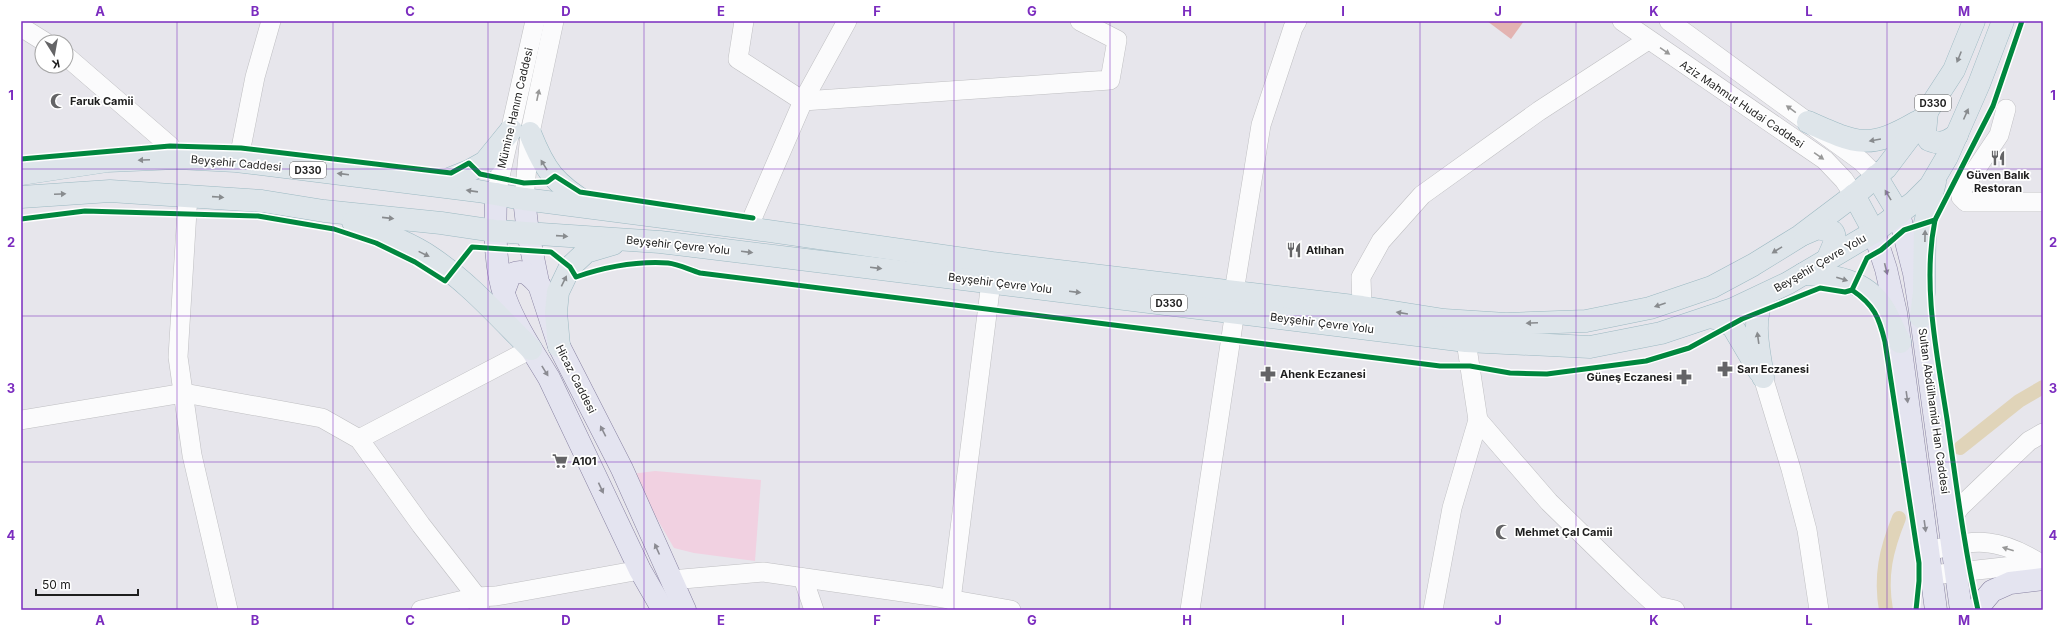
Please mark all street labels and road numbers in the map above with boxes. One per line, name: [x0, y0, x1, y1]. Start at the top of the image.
street label: Mümine Hanım Caddesi: [494, 46, 536, 170]
street label: Aziz Mahmut Hudai Caddesi: [1677, 57, 1807, 151]
road number: D330: [1915, 95, 1951, 111]
street label: Beyşehir Caddesi: [190, 152, 282, 174]
road number: D330: [290, 162, 326, 178]
street label: Beyşehir Çevre Yolu: [1771, 231, 1869, 295]
street label: Beyşehir Çevre Yolu: [625, 233, 731, 257]
street label: Beyşehir Çevre Yolu: [947, 270, 1053, 296]
road number: D330: [1151, 295, 1187, 311]
street label: Beyşehir Çevre Yolu: [1269, 310, 1375, 336]
street label: Sultan Abdülhamid Han Caddesi: [1915, 327, 1953, 495]
street label: Hicaz Caddesi: [553, 342, 599, 416]

